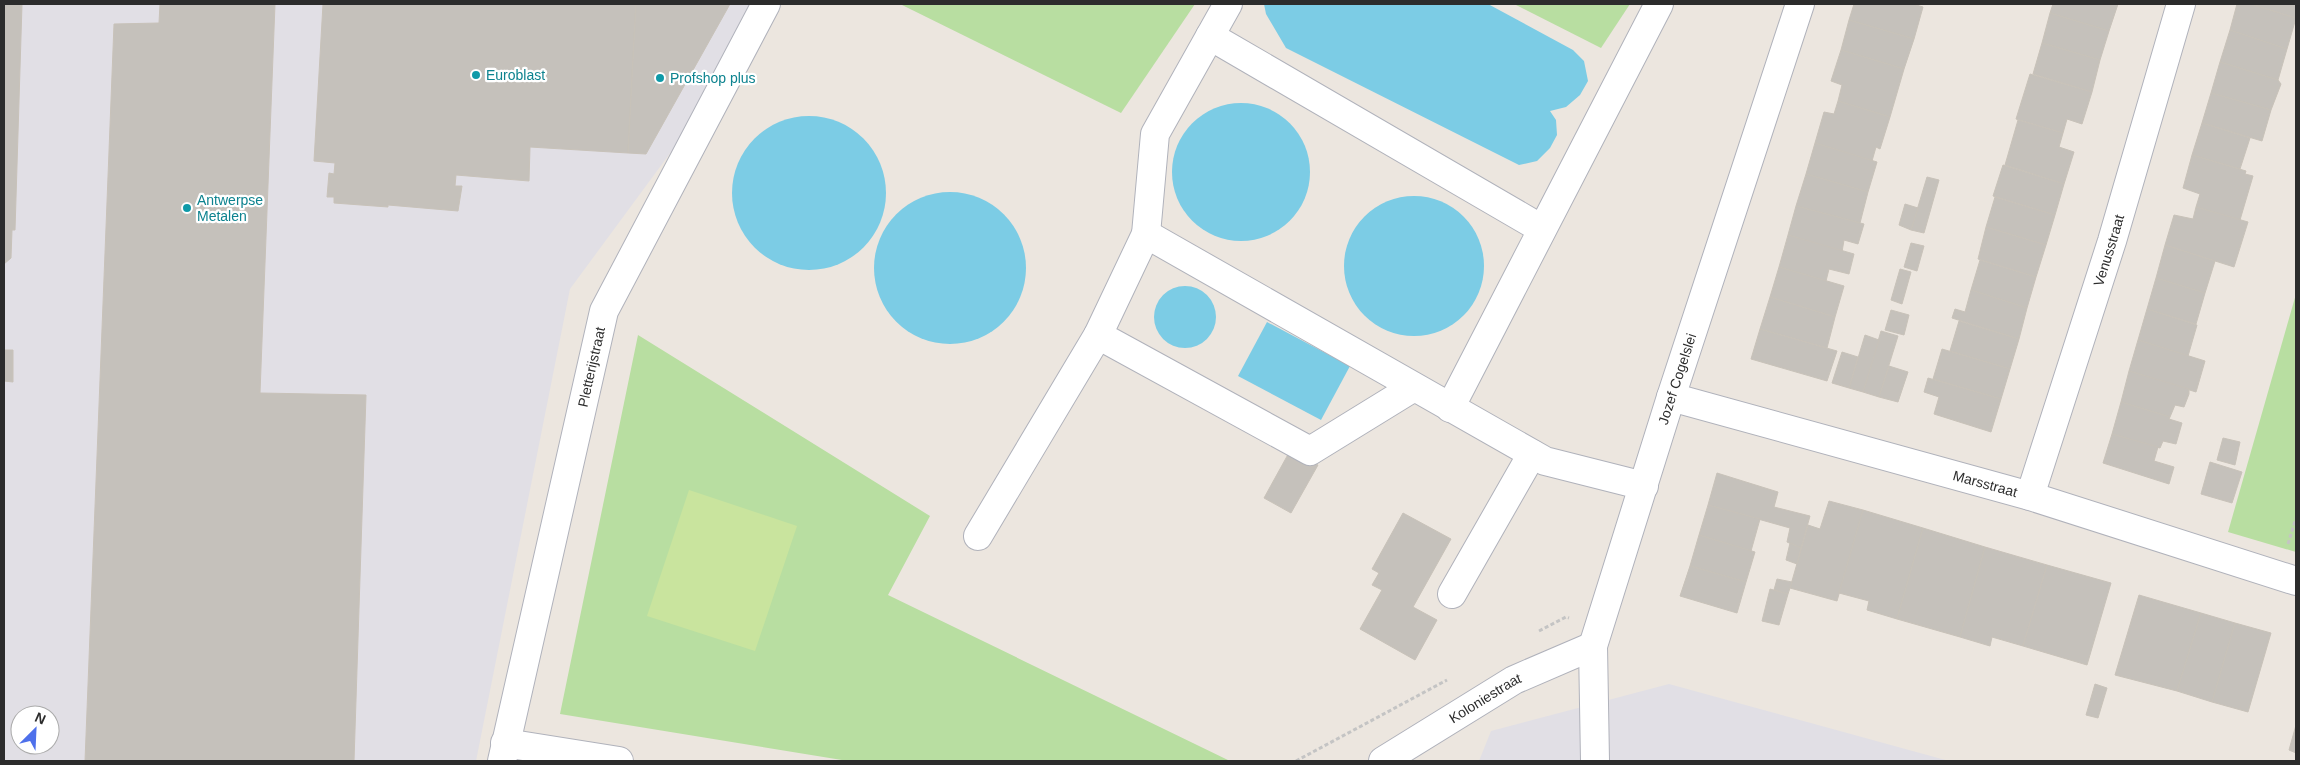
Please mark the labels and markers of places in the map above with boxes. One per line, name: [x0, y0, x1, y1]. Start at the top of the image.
place label: Euroblast: [486, 67, 545, 83]
marker: Euroblast: [470, 69, 482, 81]
place label: Profshop plus: [670, 70, 756, 86]
marker: Profshop plus: [654, 72, 666, 84]
place label: Antwerpse Metalen: [197, 192, 263, 224]
marker: Antwerpse Metalen: [181, 202, 193, 214]

